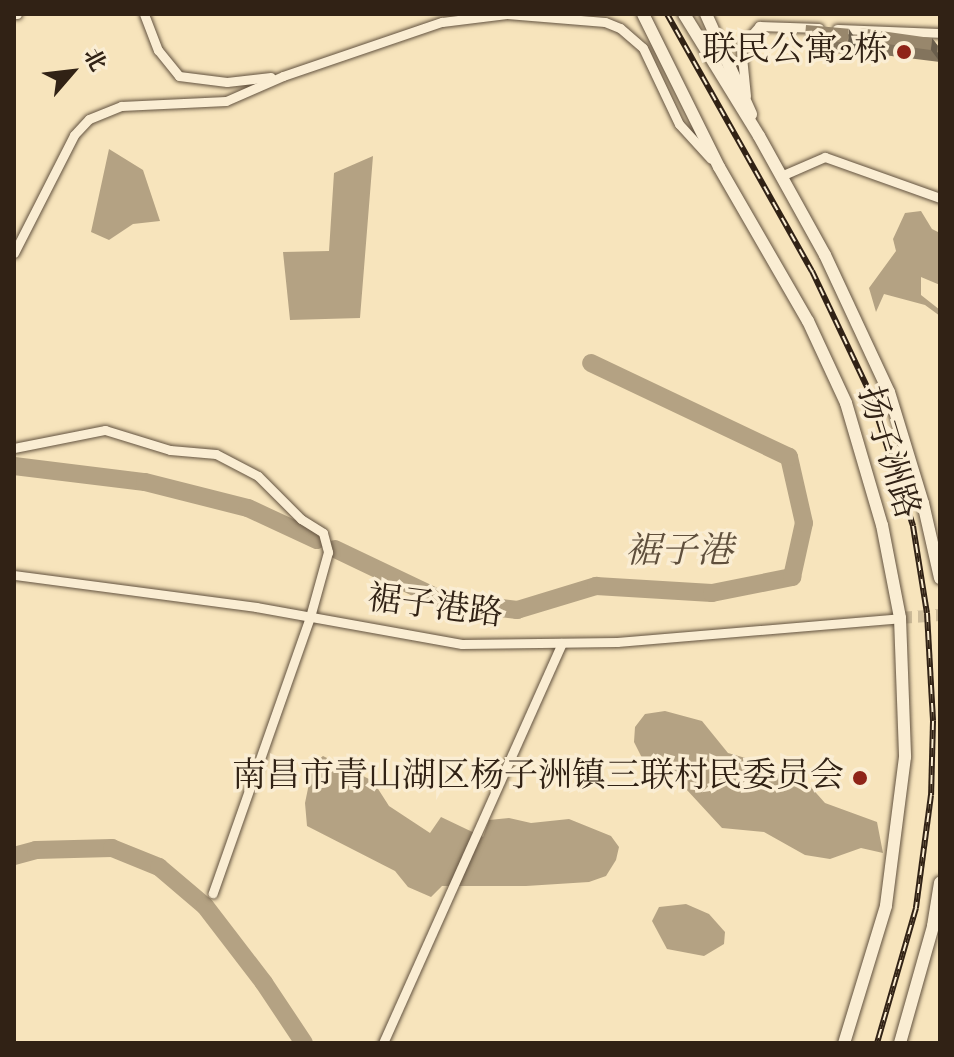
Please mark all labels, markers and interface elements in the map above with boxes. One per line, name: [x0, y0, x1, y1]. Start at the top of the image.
north arrow: [32, 32, 112, 112]
place label: 联民公寓2栋: [702, 32, 888, 72]
text: 北: [74, 43, 112, 78]
marker: 联民公寓2栋: [895, 43, 913, 61]
street label: 扬子洲路: [848, 382, 926, 524]
water label: 裾子港: [625, 532, 733, 576]
street label: 裾子港路: [365, 579, 505, 637]
place label: 南昌市青山湖区杨子洲镇三联村民委员会: [232, 758, 844, 798]
marker: 南昌市青山湖区杨子洲镇三联村民委员会: [851, 769, 869, 787]

